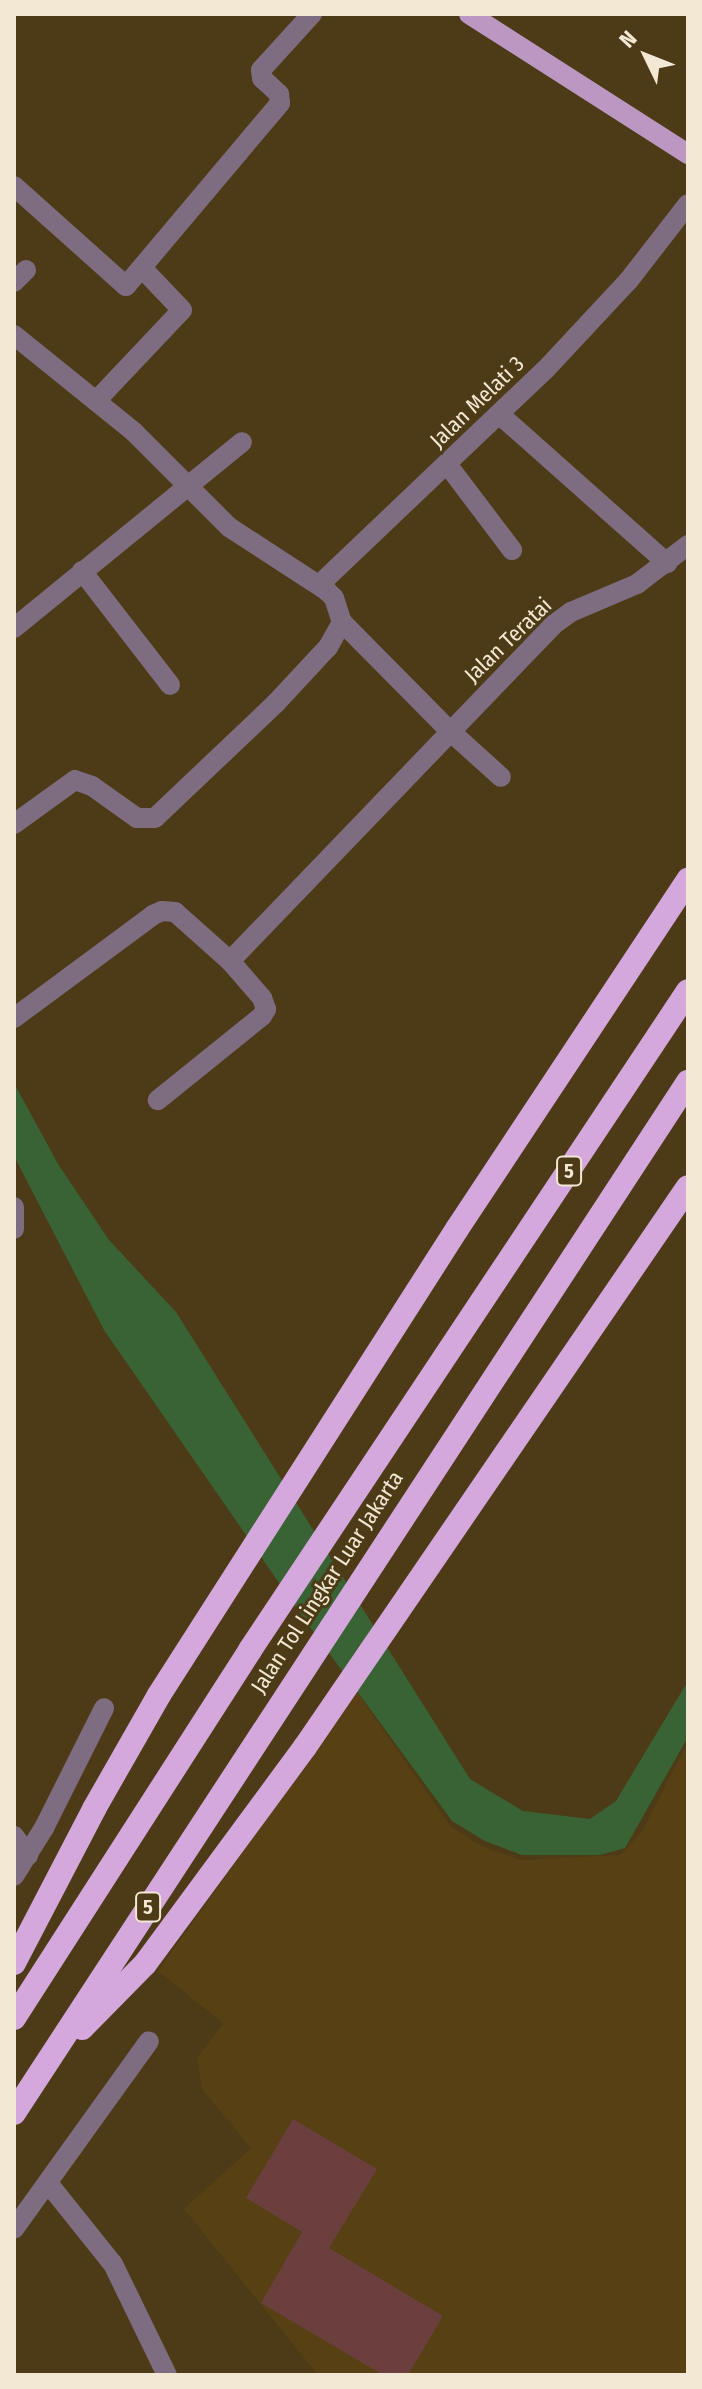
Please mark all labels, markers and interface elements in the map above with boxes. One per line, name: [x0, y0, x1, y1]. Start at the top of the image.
north arrow: [606, 16, 686, 96]
text: N: [614, 25, 642, 53]
street label: Jalan Melati 3: [424, 351, 530, 453]
street label: Jalan Teratai: [459, 592, 557, 688]
road number: 5: [555, 1155, 583, 1187]
street label: Jalan Tol Lingkar Luar Jakarta: [245, 1466, 409, 1698]
road number: 5: [134, 1891, 162, 1923]

